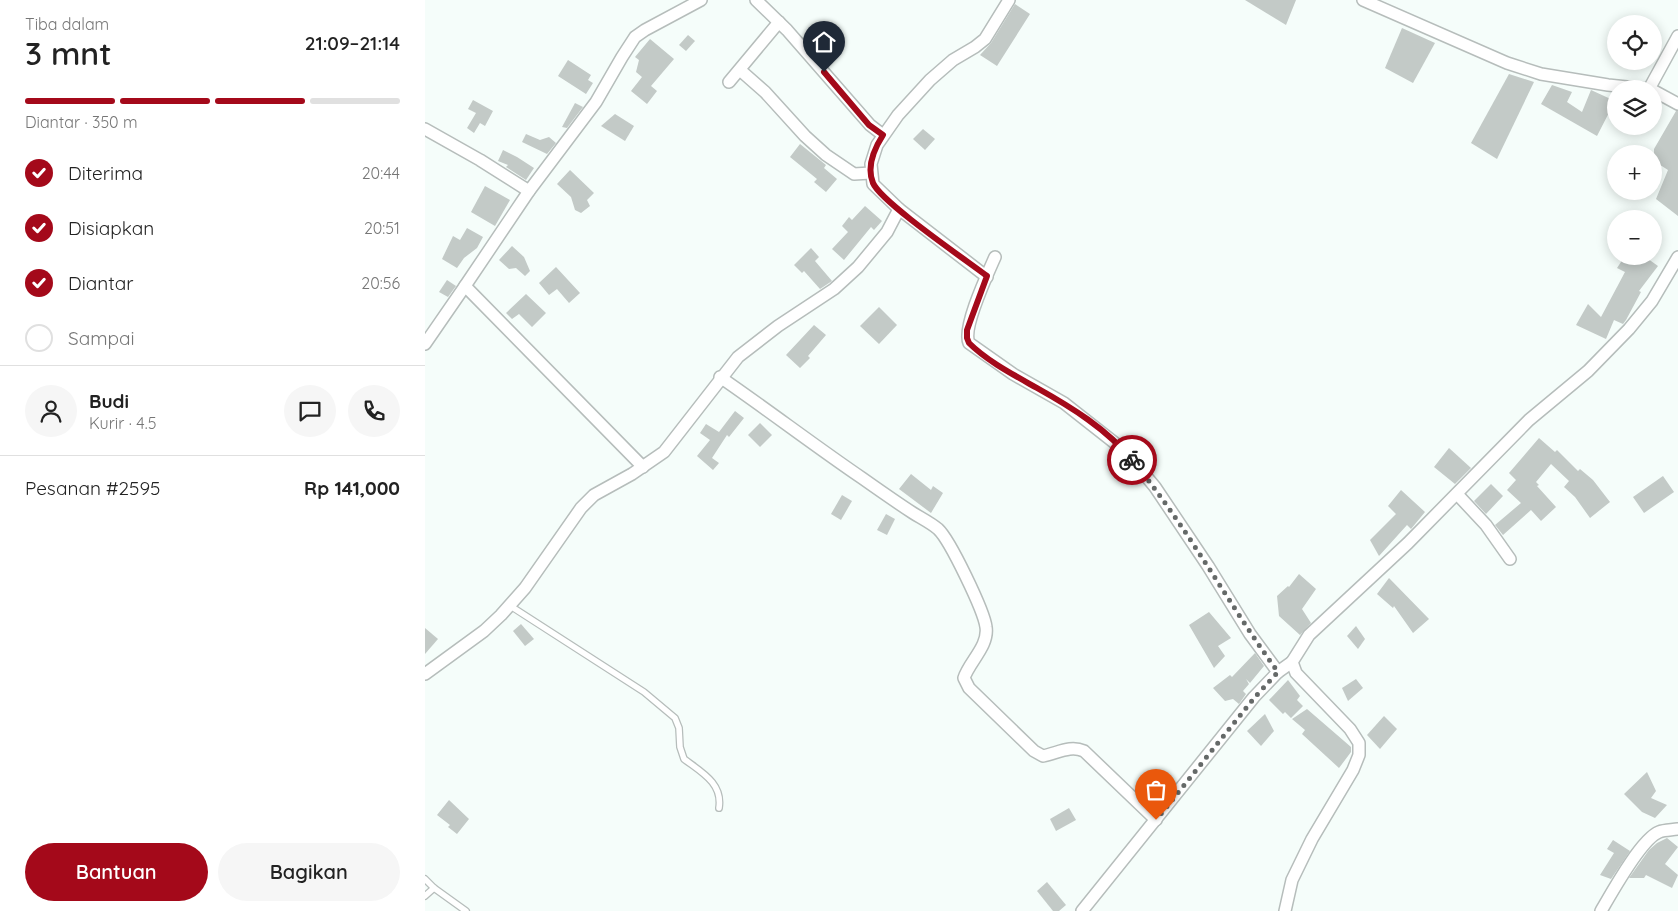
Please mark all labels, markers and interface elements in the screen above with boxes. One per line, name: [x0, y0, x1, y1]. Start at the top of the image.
text: Tiba dalam: [25, 14, 109, 34]
map controls: [1607, 15, 1662, 265]
button: locate: [1607, 15, 1662, 70]
pin: [803, 21, 845, 72]
icon: home: [810, 28, 838, 56]
text: 21:09–21:14: [305, 31, 400, 55]
text: 3 mnt: [25, 33, 112, 73]
button: layers: [1607, 80, 1662, 135]
text: Diantar · 350 m: [25, 112, 138, 132]
button: +: [1607, 145, 1662, 200]
icon: check: [25, 159, 53, 187]
text: Diterima: [68, 161, 143, 185]
text: 20:44: [362, 163, 400, 183]
button: −: [1607, 210, 1662, 265]
icon: check: [25, 214, 53, 242]
text: Disiapkan: [68, 216, 154, 240]
text: 20:51: [364, 218, 400, 238]
icon: check: [25, 269, 53, 297]
text: Diantar: [68, 271, 134, 295]
text: 20:56: [361, 273, 400, 293]
text: Sampai: [68, 326, 135, 350]
button: person: [25, 385, 77, 437]
button: chat: [284, 385, 336, 437]
button: phone: [348, 385, 400, 437]
text: Budi: [89, 389, 129, 413]
text: Kurir · 4.5: [89, 413, 156, 433]
courier: [1107, 435, 1157, 485]
icon: bike: [1118, 446, 1146, 474]
text: Pesanan #2595: [25, 476, 160, 500]
text: Rp 141,000: [304, 476, 400, 500]
pin: [1135, 769, 1177, 820]
icon: bag: [1142, 776, 1170, 804]
button: Bantuan: [25, 843, 208, 901]
button: Bagikan: [218, 843, 400, 901]

